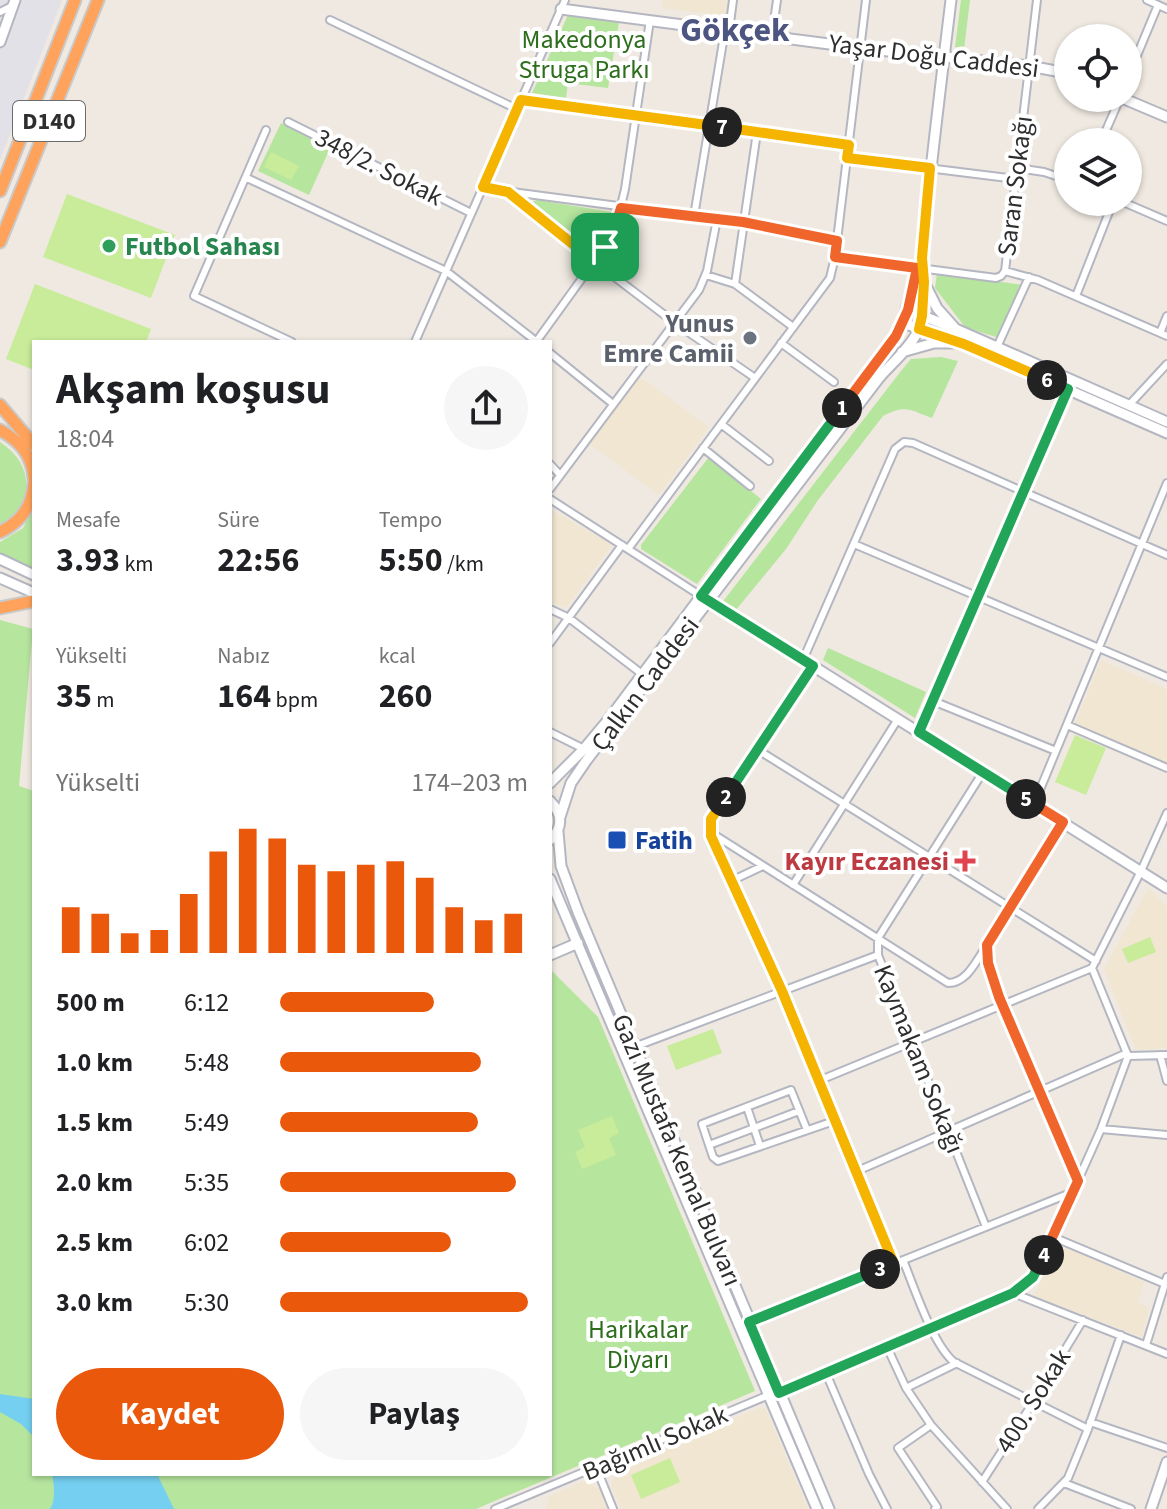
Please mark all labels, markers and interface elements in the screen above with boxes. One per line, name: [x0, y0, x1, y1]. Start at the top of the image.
district label: Gökçek: [680, 6, 790, 55]
park label: Makedonya Struga Parkı: [518, 21, 650, 88]
map controls: [1054, 24, 1142, 216]
button: locate: [1054, 24, 1142, 112]
street label: Yaşar Doğu Caddesi: [826, 25, 1041, 87]
road number: D140: [13, 101, 85, 141]
pin: 7: [702, 107, 742, 147]
text: 7: [716, 111, 728, 143]
street label: Saran Sokağı: [988, 114, 1042, 258]
street label: 348/2. Sokak: [309, 119, 449, 215]
button: layers: [1054, 128, 1142, 216]
pin: [571, 213, 639, 281]
icon: arrive: [583, 225, 627, 269]
place label: Futbol Sahası: [125, 228, 280, 265]
marker: Futbol Sahası: [100, 237, 118, 255]
place label: Yunus Emre Camii: [603, 305, 734, 372]
marker: Yunus Emre Camii: [741, 329, 759, 347]
text: Akşam koşusu: [56, 358, 331, 421]
pin: 6: [1027, 360, 1067, 400]
text: 6: [1041, 364, 1053, 396]
button: share: [444, 366, 528, 450]
pin: 1: [822, 388, 862, 428]
text: 1: [836, 392, 848, 424]
text: 18:04: [56, 420, 114, 457]
text: Mesafe: [56, 504, 120, 536]
text: Süre: [217, 504, 259, 536]
text: Tempo: [379, 504, 442, 536]
text: 3.93: [56, 536, 120, 585]
text: 22:56: [217, 536, 299, 585]
text: 5:50: [379, 536, 443, 585]
text: km: [120, 548, 154, 580]
text: /km: [443, 548, 484, 580]
street label: Çalkın Caddesi: [582, 609, 708, 759]
text: Yükselti: [56, 640, 127, 672]
text: Nabız: [217, 640, 270, 672]
text: kcal: [379, 640, 416, 672]
text: 35: [56, 672, 92, 721]
text: 164: [217, 672, 271, 721]
text: 260: [379, 672, 433, 721]
text: m: [92, 684, 115, 716]
text: bpm: [271, 684, 318, 716]
text: Yükselti: [56, 764, 140, 801]
text: 174–203 m: [411, 764, 528, 801]
pin: 2: [706, 777, 746, 817]
pin: 5: [1006, 779, 1046, 819]
text: 2: [720, 781, 732, 813]
text: 5: [1020, 783, 1032, 815]
place label: Fatih: [635, 822, 693, 859]
marker: Fatih: [606, 829, 628, 851]
place label: Kayır Eczanesi: [785, 843, 949, 880]
marker: Kayır Eczanesi: [956, 852, 974, 870]
street label: Kaymakam Sokağı: [864, 959, 974, 1159]
text: 500 m: [56, 984, 125, 1021]
text: 6:12: [184, 984, 229, 1021]
street label: Gazi Mustafa Kemal Bulvarı: [603, 1008, 751, 1292]
text: 1.0 km: [56, 1044, 133, 1081]
text: 5:48: [184, 1044, 229, 1081]
text: 1.5 km: [56, 1104, 133, 1141]
text: 5:49: [184, 1104, 229, 1141]
text: 2.0 km: [56, 1164, 133, 1201]
text: 5:35: [184, 1164, 229, 1201]
text: 2.5 km: [56, 1224, 133, 1261]
text: 6:02: [184, 1224, 229, 1261]
pin: 4: [1024, 1235, 1064, 1275]
text: 4: [1038, 1239, 1050, 1271]
pin: 3: [860, 1249, 900, 1289]
text: 3: [874, 1253, 886, 1285]
text: 3.0 km: [56, 1284, 133, 1321]
text: 5:30: [184, 1284, 229, 1321]
park label: Harikalar Diyarı: [588, 1311, 689, 1378]
street label: 400. Sokak: [986, 1341, 1080, 1460]
button: Kaydet: [56, 1368, 284, 1460]
button: Paylaş: [300, 1368, 528, 1460]
street label: Bağımlı Sokak: [577, 1396, 733, 1490]

